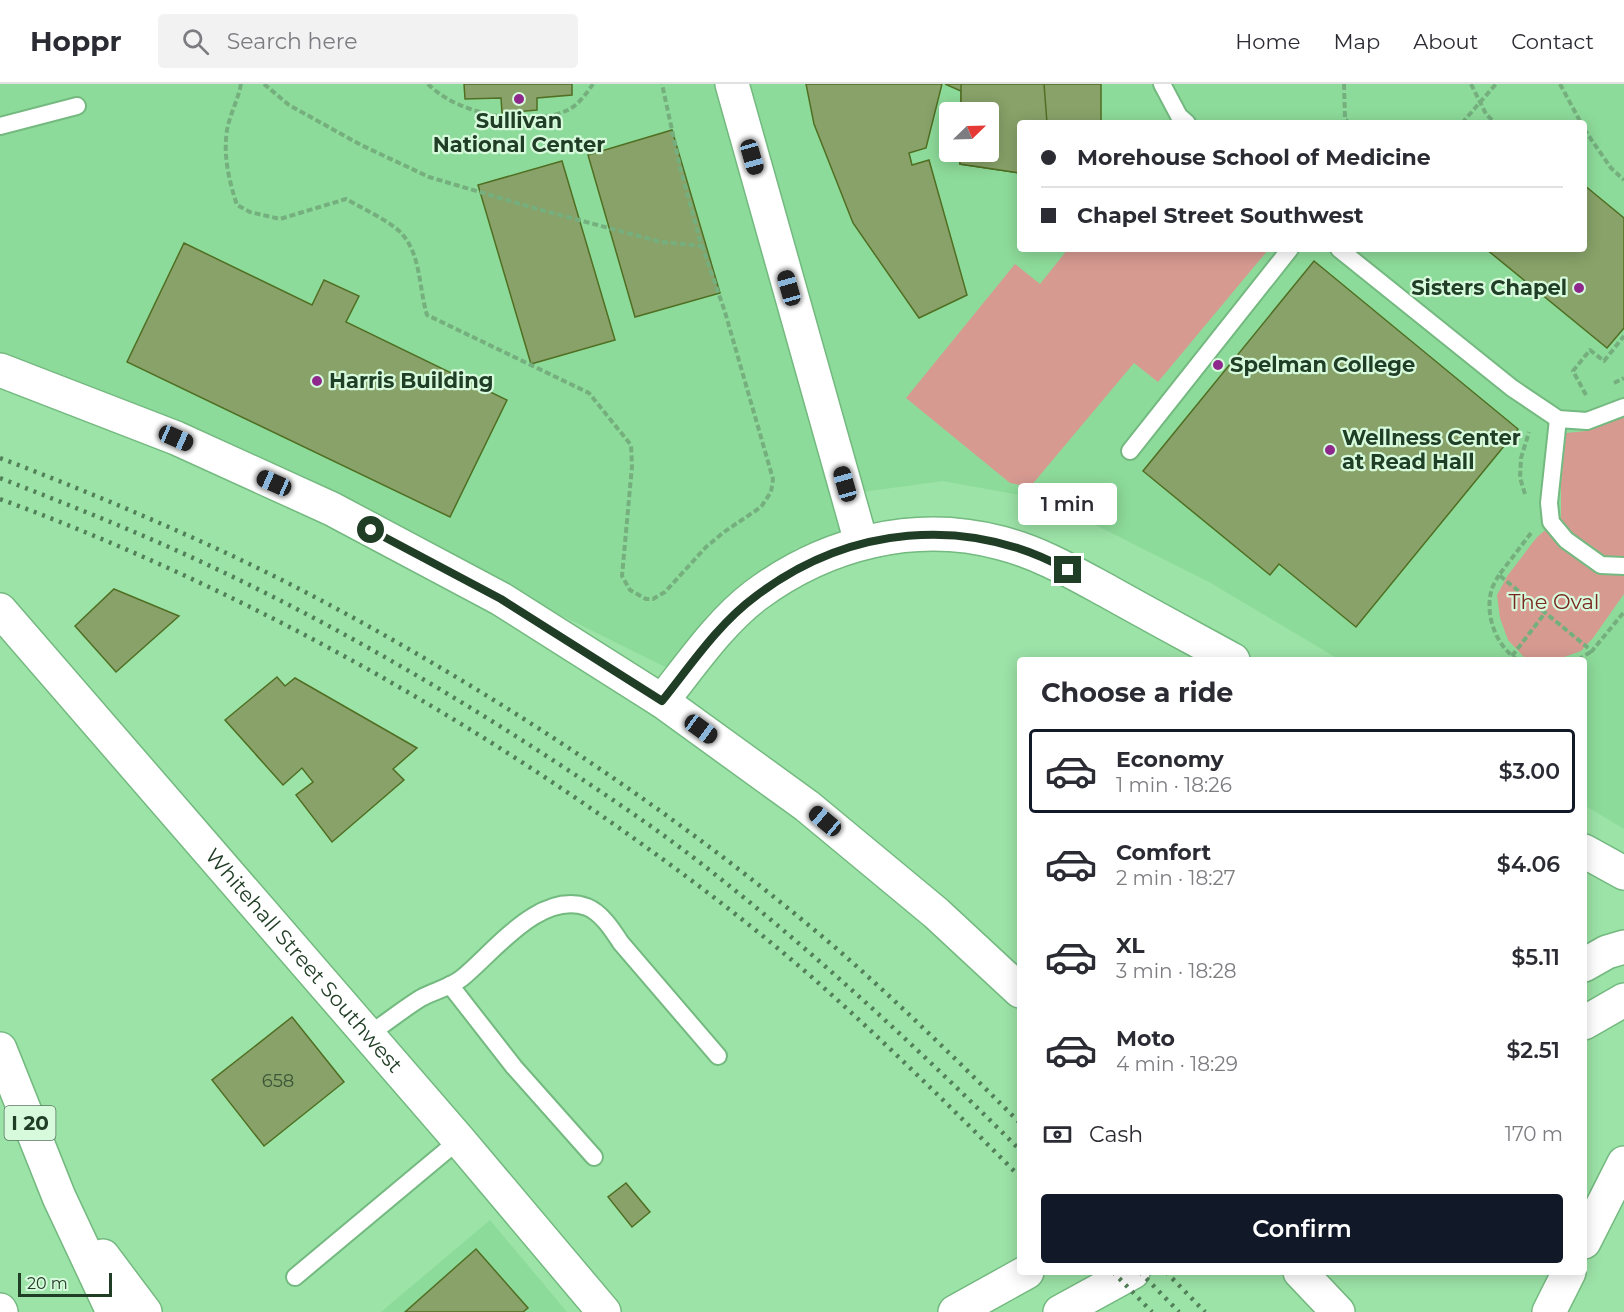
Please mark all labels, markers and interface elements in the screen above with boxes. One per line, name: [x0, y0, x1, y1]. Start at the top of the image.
search box: [158, 14, 578, 68]
text: Hoppr: [30, 24, 122, 58]
icon: search: [179, 25, 212, 58]
text: Search here: [227, 28, 358, 55]
text: Home: [1235, 29, 1300, 54]
text: Map: [1333, 29, 1380, 54]
text: About: [1413, 29, 1478, 54]
text: Contact: [1511, 29, 1594, 54]
marker: Sullivan National Center: [512, 92, 526, 106]
north arrow: [939, 102, 999, 162]
map controls: [939, 102, 999, 162]
place label: Sullivan National Center: [433, 108, 605, 157]
car: [738, 137, 766, 177]
text: Morehouse School of Medicine: [1077, 144, 1431, 171]
text: Chapel Street Southwest: [1077, 202, 1364, 229]
car: [775, 268, 803, 308]
place label: Sisters Chapel: [1411, 275, 1567, 300]
marker: Sisters Chapel: [1572, 281, 1586, 295]
place label: Spelman College: [1230, 352, 1415, 377]
marker: Spelman College: [1211, 358, 1225, 372]
place label: Harris Building: [329, 368, 494, 393]
marker: Harris Building: [310, 374, 324, 388]
car: [156, 422, 196, 454]
place label: Wellness Center at Read Hall: [1342, 425, 1521, 474]
marker: Wellness Center at Read Hall: [1323, 443, 1337, 457]
car: [831, 464, 859, 504]
car: [254, 467, 294, 499]
callout: 1 min: [1018, 483, 1118, 525]
text: 1 min: [1041, 492, 1094, 516]
route start: [357, 516, 384, 543]
route end: [1054, 556, 1081, 583]
park label: The Oval: [1508, 589, 1600, 614]
text: Choose a ride: [1041, 676, 1233, 709]
car: [681, 711, 721, 747]
icon: car: [1044, 744, 1098, 798]
text: Economy: [1116, 746, 1224, 773]
text: $3.00: [1499, 758, 1560, 785]
text: 1 min · 18:26: [1116, 773, 1232, 797]
car: [805, 803, 845, 839]
icon: car: [1044, 837, 1098, 891]
text: Comfort: [1116, 839, 1211, 866]
street label: Whitehall Street Southwest: [200, 843, 408, 1078]
text: $4.06: [1497, 851, 1560, 878]
text: 2 min · 18:27: [1116, 866, 1236, 890]
icon: car: [1044, 930, 1098, 984]
text: XL: [1116, 932, 1145, 959]
text: $5.11: [1512, 944, 1560, 971]
text: 3 min · 18:28: [1116, 959, 1237, 983]
icon: car: [1044, 1023, 1098, 1077]
text: Moto: [1116, 1025, 1175, 1052]
text: $2.51: [1507, 1037, 1560, 1064]
text: 4 min · 18:29: [1116, 1052, 1238, 1076]
house number: 658: [262, 1070, 294, 1092]
road number: I 20: [4, 1106, 56, 1140]
icon: cash: [1041, 1118, 1074, 1151]
text: Cash: [1089, 1121, 1143, 1148]
text: 170 m: [1505, 1122, 1563, 1146]
button: Confirm: [1041, 1194, 1563, 1263]
scale bar: [18, 1270, 112, 1298]
text: 20 m: [27, 1274, 68, 1293]

